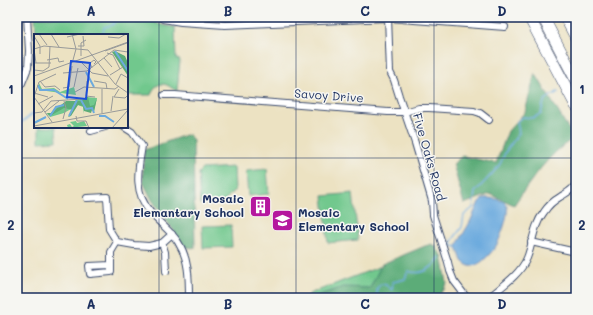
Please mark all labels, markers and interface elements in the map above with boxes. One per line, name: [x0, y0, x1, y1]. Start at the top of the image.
text: A: [86, 2, 96, 19]
text: B: [224, 2, 233, 19]
text: C: [360, 2, 370, 19]
text: D: [497, 2, 507, 19]
inset map: [34, 34, 128, 128]
text: 1: [8, 80, 14, 97]
text: 1: [579, 80, 585, 97]
street label: Savoy Drive: [294, 85, 364, 105]
street label: Five Oaks Road: [410, 111, 450, 203]
place label: Mosaic Elemantary School: [133, 190, 244, 220]
building icon: Mosaic Elemantary School: [247, 193, 273, 219]
place label: Mosaic Elementary School: [298, 204, 409, 234]
school or university icon: Mosaic Elementary School: [270, 207, 296, 233]
text: 2: [7, 216, 15, 233]
text: 2: [578, 216, 586, 233]
text: A: [86, 295, 96, 312]
text: B: [224, 295, 233, 312]
text: C: [360, 295, 370, 312]
text: D: [497, 295, 507, 312]

